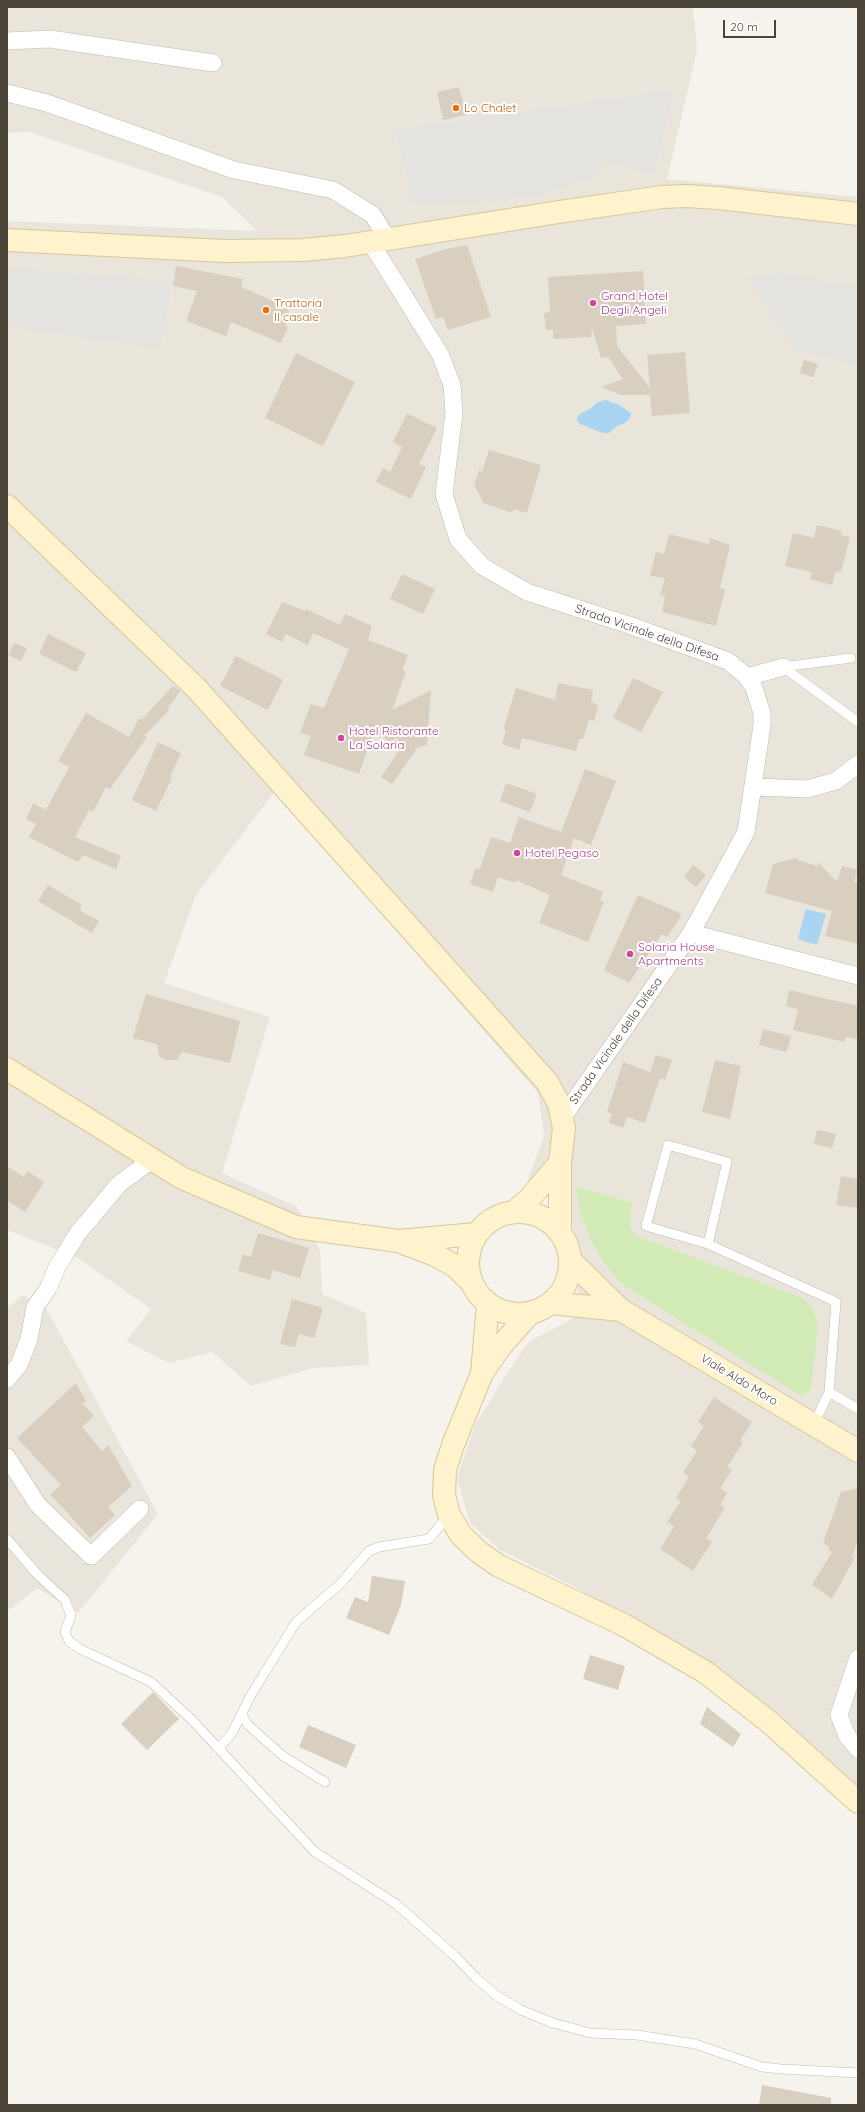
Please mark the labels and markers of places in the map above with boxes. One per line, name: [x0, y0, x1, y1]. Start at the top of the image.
place label: Lo Chalet: [464, 101, 516, 115]
marker: Lo Chalet: [451, 103, 461, 113]
place label: Grand Hotel Degli Angeli: [601, 289, 668, 317]
place label: Trattoria Il casale: [274, 296, 322, 324]
marker: Grand Hotel Degli Angeli: [588, 298, 598, 308]
marker: Trattoria Il casale: [261, 305, 271, 315]
place label: Hotel Ristorante La Solaria: [349, 724, 439, 752]
marker: Hotel Ristorante La Solaria: [336, 733, 346, 743]
place label: Hotel Pegaso: [525, 846, 599, 860]
marker: Hotel Pegaso: [512, 848, 522, 858]
place label: Solaria House Apartments: [638, 940, 715, 968]
marker: Solaria House Apartments: [625, 949, 635, 959]

